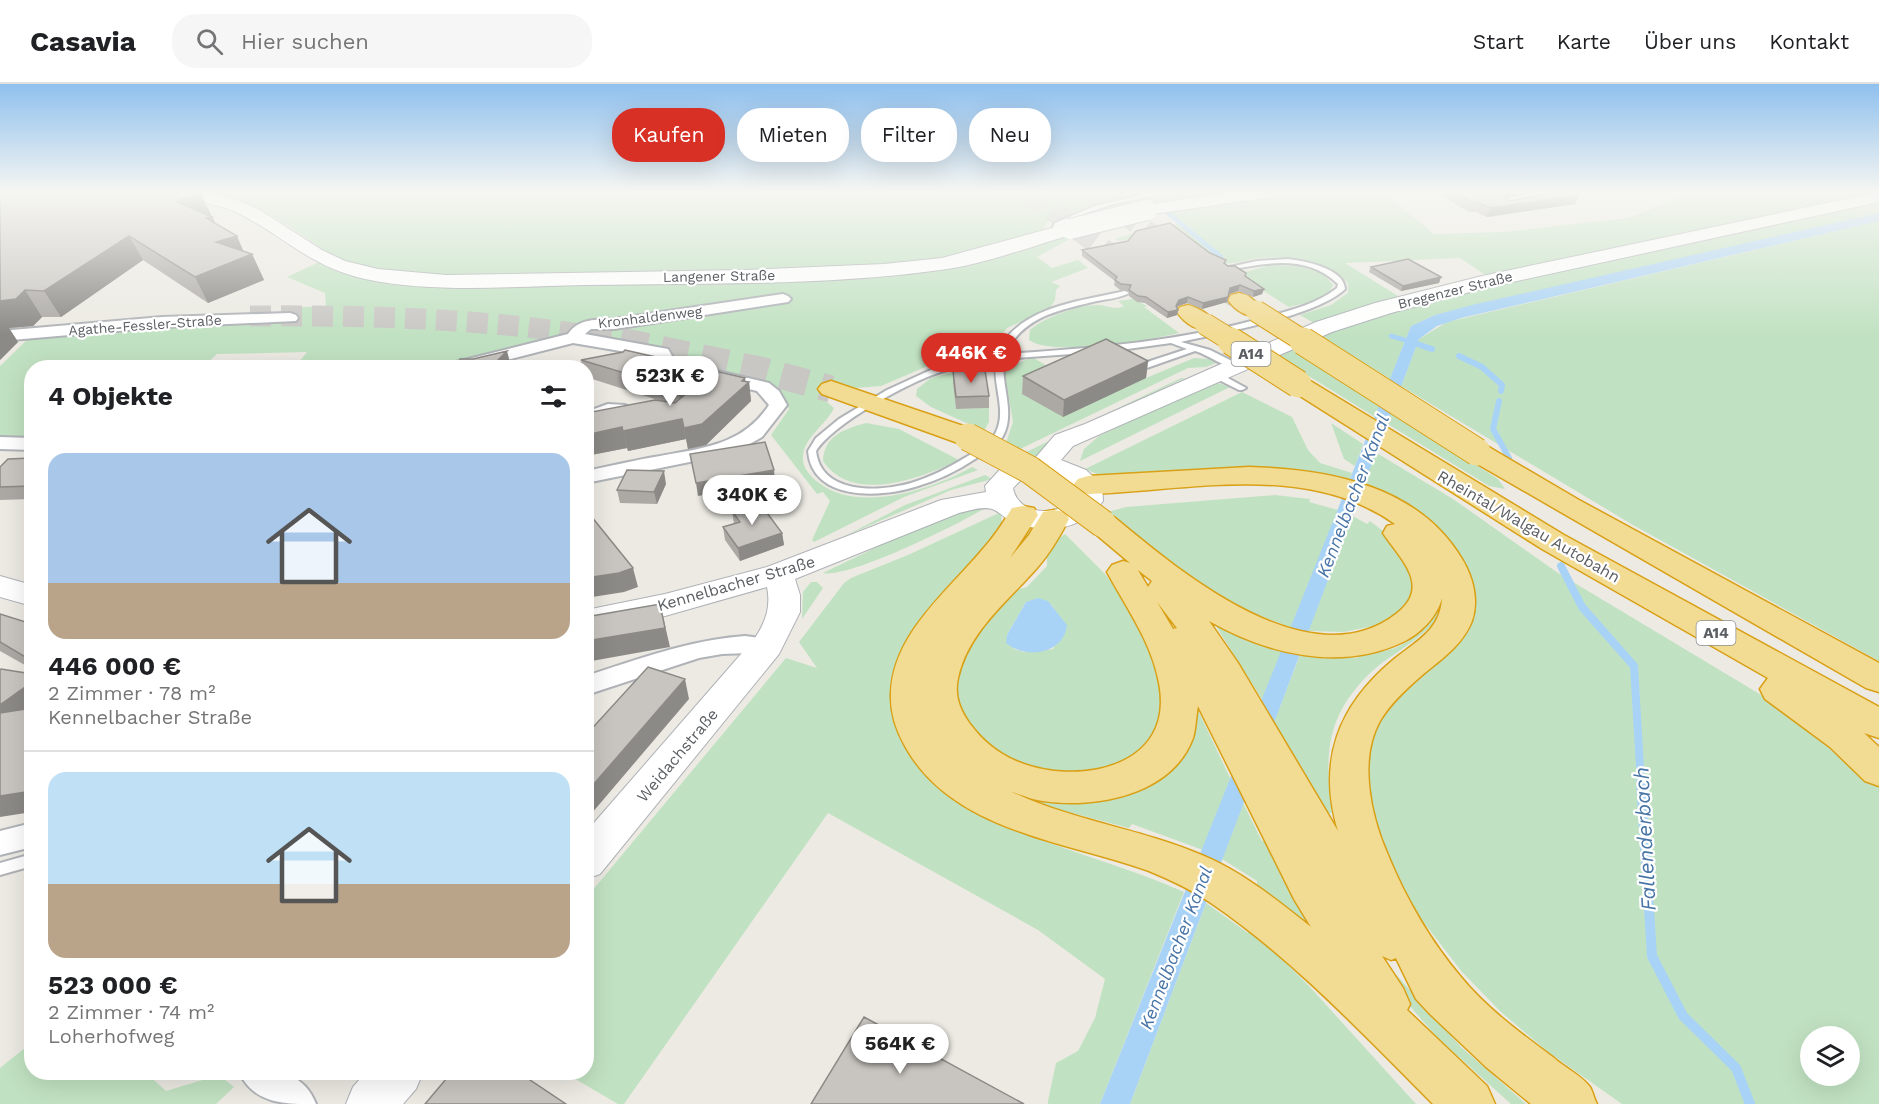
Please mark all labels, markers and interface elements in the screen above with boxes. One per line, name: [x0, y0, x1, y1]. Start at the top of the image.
search box: [172, 14, 592, 68]
text: Casavia: [30, 25, 136, 58]
icon: search: [193, 25, 226, 58]
text: Hier suchen: [241, 29, 369, 54]
text: Start: [1473, 29, 1524, 54]
text: Karte: [1557, 29, 1611, 54]
text: Über uns: [1644, 29, 1736, 54]
text: Kontakt: [1769, 29, 1849, 54]
chip: Kaufen: [612, 108, 725, 162]
chip: Mieten: [737, 108, 849, 162]
chip: Filter: [861, 108, 957, 162]
chip: Neu: [969, 108, 1051, 162]
street label: Langener Straße: [663, 267, 775, 285]
street label: Bregenzer Straße: [1396, 268, 1514, 312]
street label: Kronhaldenweg: [597, 303, 704, 331]
street label: Agathe-Fessler-Straße: [68, 312, 222, 338]
pin: 446K €: [922, 333, 1020, 384]
text: 446K €: [935, 340, 1007, 364]
road number: A14: [1232, 342, 1270, 366]
pin: 523K €: [621, 356, 719, 407]
text: 523K €: [636, 363, 704, 387]
icon: filters: [537, 380, 570, 413]
text: 4 Objekte: [48, 381, 173, 411]
water label: Kennelbacher Kanal: [1312, 411, 1393, 580]
street label: Rheintal/Walgau Autobahn: [1434, 466, 1623, 587]
pin: 340K €: [703, 475, 801, 526]
text: 340K €: [716, 482, 788, 506]
icon: home: [255, 492, 363, 600]
street label: Kennelbacher Straße: [655, 552, 817, 615]
road number: A14: [1696, 621, 1736, 645]
text: 446 000 €: [48, 651, 181, 681]
text: 2 Zimmer · 78 m²: [48, 681, 215, 705]
text: Kennelbacher Straße: [48, 705, 252, 729]
street label: Weidachstraße: [633, 705, 722, 806]
water label: Fallenderbach: [1628, 766, 1661, 912]
icon: home: [255, 811, 363, 919]
water label: Kennelbacher Kanal: [1135, 863, 1216, 1032]
text: 523 000 €: [48, 970, 177, 1000]
text: 2 Zimmer · 74 m²: [48, 1000, 214, 1024]
text: Loherhofweg: [48, 1024, 174, 1048]
pin: 564K €: [851, 1024, 949, 1075]
map controls: [1800, 1026, 1860, 1086]
button: layers: [1800, 1026, 1860, 1086]
text: 564K €: [865, 1031, 935, 1055]

